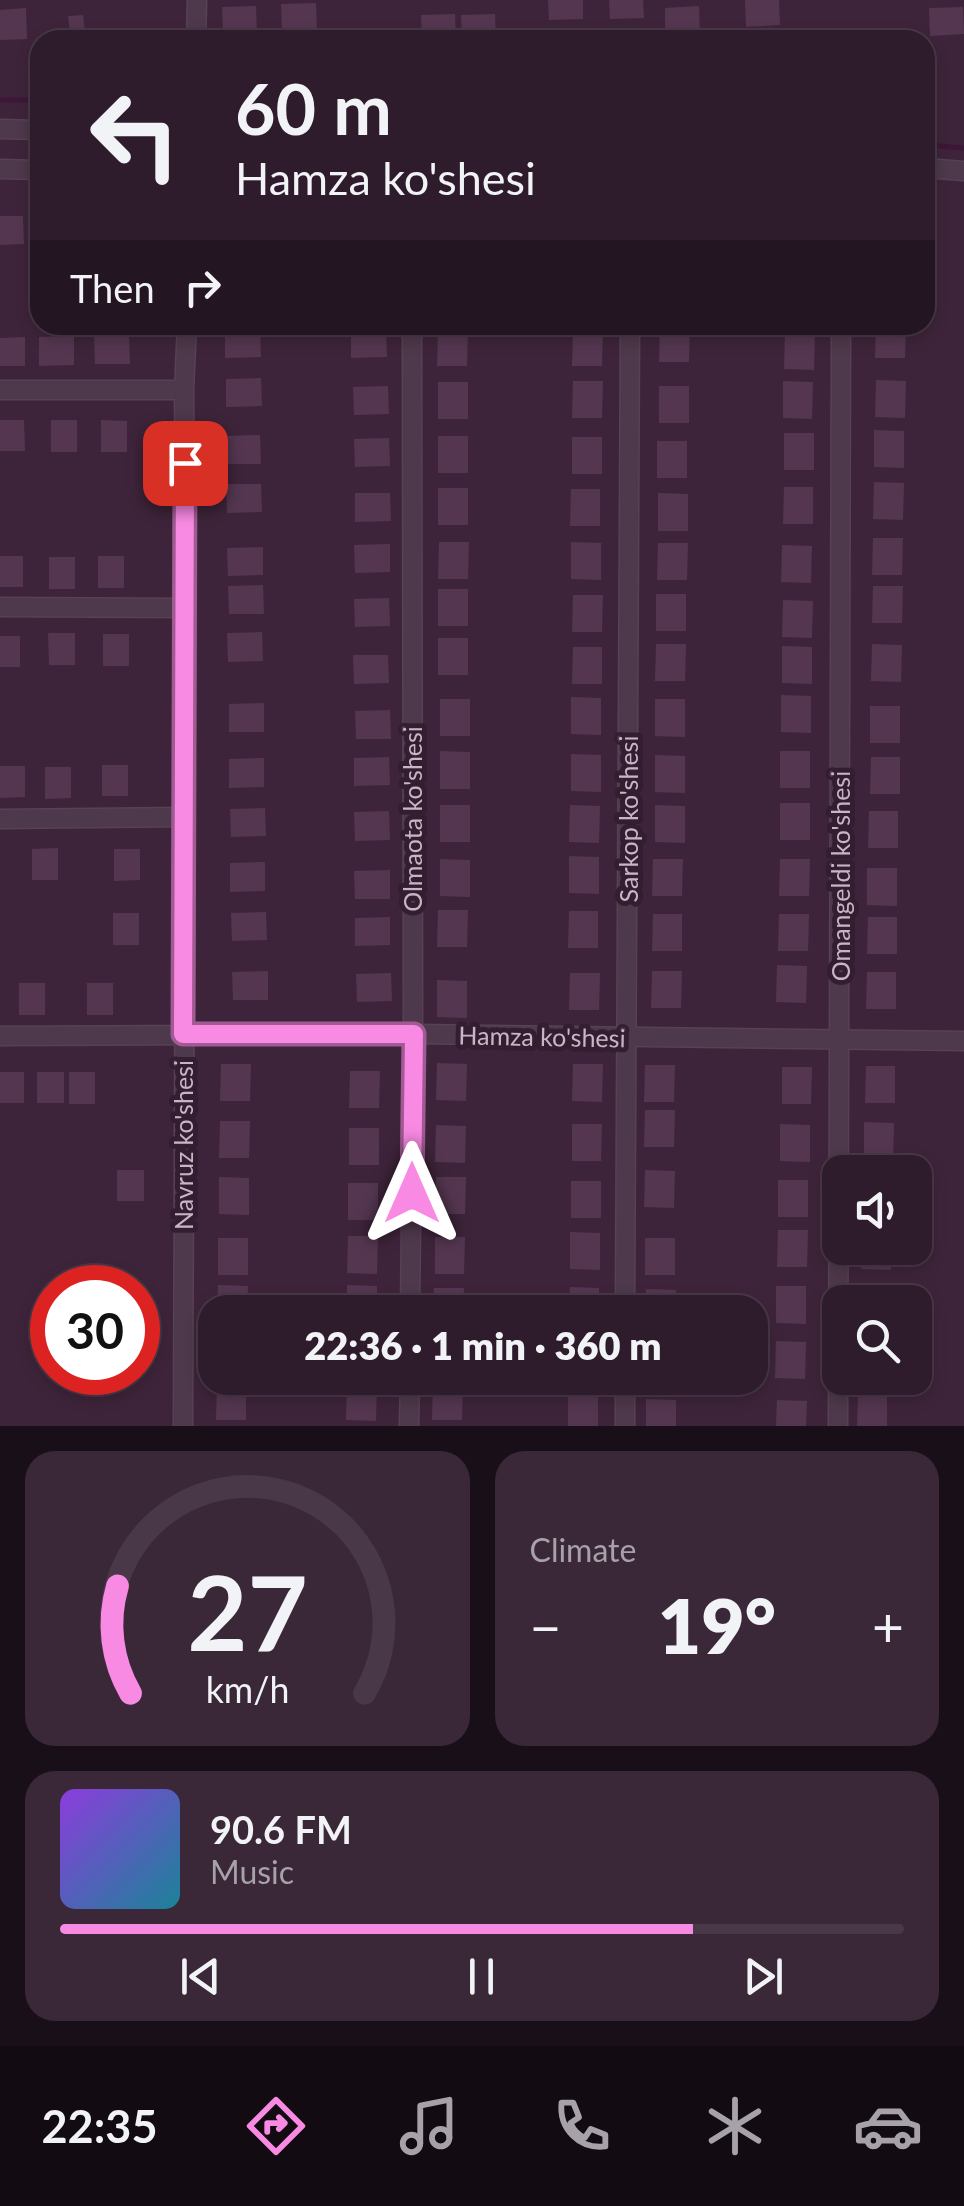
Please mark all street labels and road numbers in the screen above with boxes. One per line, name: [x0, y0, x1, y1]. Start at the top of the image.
street label: Olmaota ko'shesi: [397, 726, 427, 912]
street label: Sarkop ko'shesi: [613, 736, 643, 902]
street label: Omangeldi ko'shesi: [825, 771, 855, 981]
street label: Hamza ko'shesi: [458, 1020, 626, 1052]
street label: Navruz ko'shesi: [168, 1060, 198, 1230]

